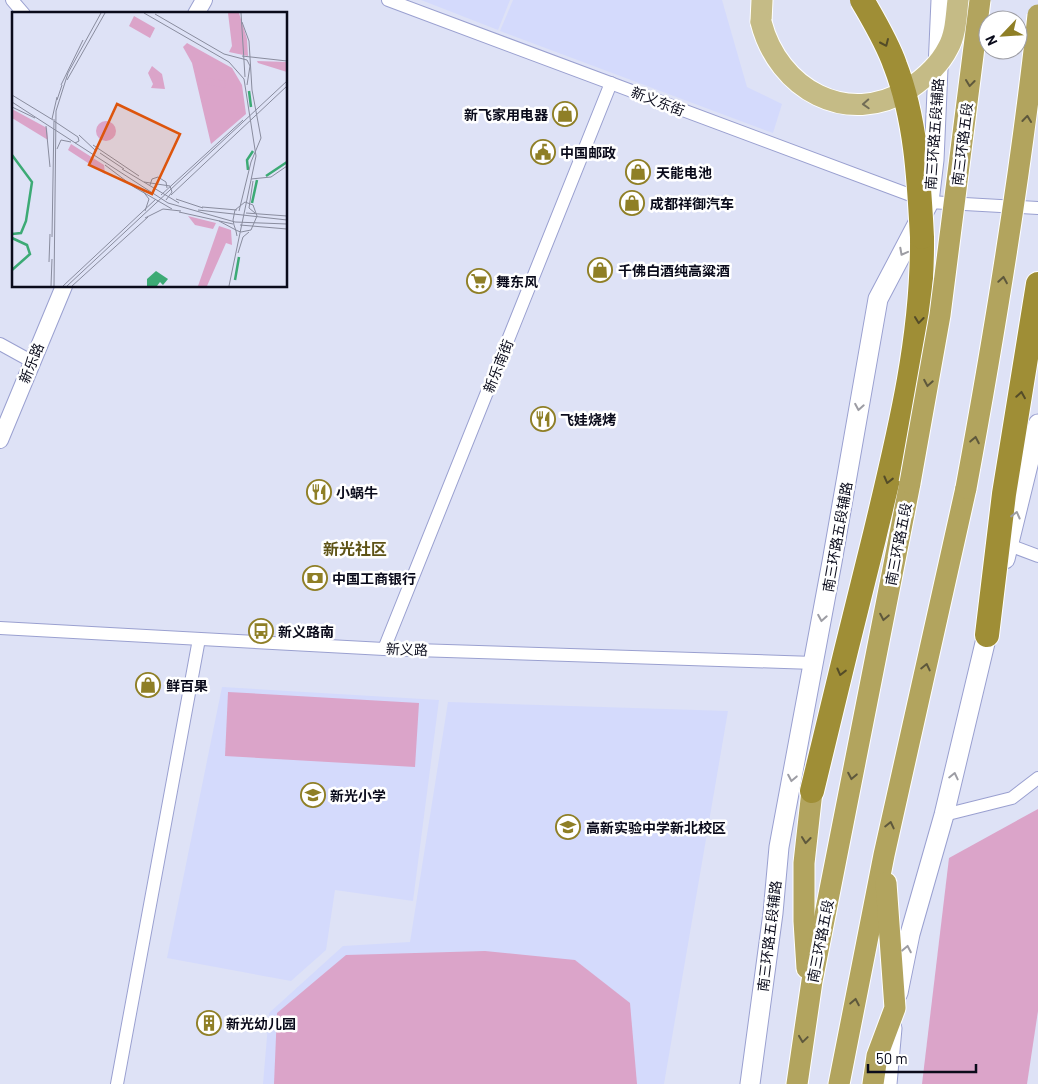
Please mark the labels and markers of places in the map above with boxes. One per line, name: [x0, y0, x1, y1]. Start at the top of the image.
shop icon: 新飞家用电器: [552, 101, 578, 127]
place label: 新飞家用电器: [464, 106, 549, 123]
public building icon: 中国邮政: [530, 139, 556, 165]
place label: 中国邮政: [560, 144, 616, 161]
shop icon: 天能电池: [625, 159, 651, 185]
place label: 天能电池: [656, 164, 712, 181]
shop icon: 成都祥御汽车: [619, 190, 645, 216]
place label: 成都祥御汽车: [650, 195, 734, 212]
shop icon: 千佛白酒纯高粱酒: [587, 257, 613, 283]
place label: 千佛白酒纯高粱酒: [618, 262, 730, 279]
supermarket icon: 舞东风: [466, 268, 492, 294]
place label: 舞东风: [496, 273, 538, 290]
restaurant icon: 飞娃烧烤: [530, 406, 556, 432]
place label: 飞娃烧烤: [560, 411, 616, 428]
restaurant icon: 小蜗牛: [306, 479, 332, 505]
place label: 小蜗牛: [336, 484, 378, 501]
bank icon: 中国工商银行: [302, 565, 328, 591]
place label: 中国工商银行: [332, 570, 416, 587]
bus stop icon: 新义路南: [248, 618, 274, 644]
place label: 新义路南: [278, 623, 334, 640]
shop icon: 鲜百果: [135, 672, 161, 698]
place label: 鲜百果: [166, 677, 208, 694]
school or university icon: 新光小学: [300, 782, 326, 808]
place label: 新光小学: [330, 787, 386, 804]
school or university icon: 高新实验中学新北校区: [555, 814, 581, 840]
place label: 高新实验中学新北校区: [586, 819, 726, 836]
building icon: 新光幼儿园: [196, 1010, 222, 1036]
place label: 新光幼儿园: [226, 1015, 296, 1032]

